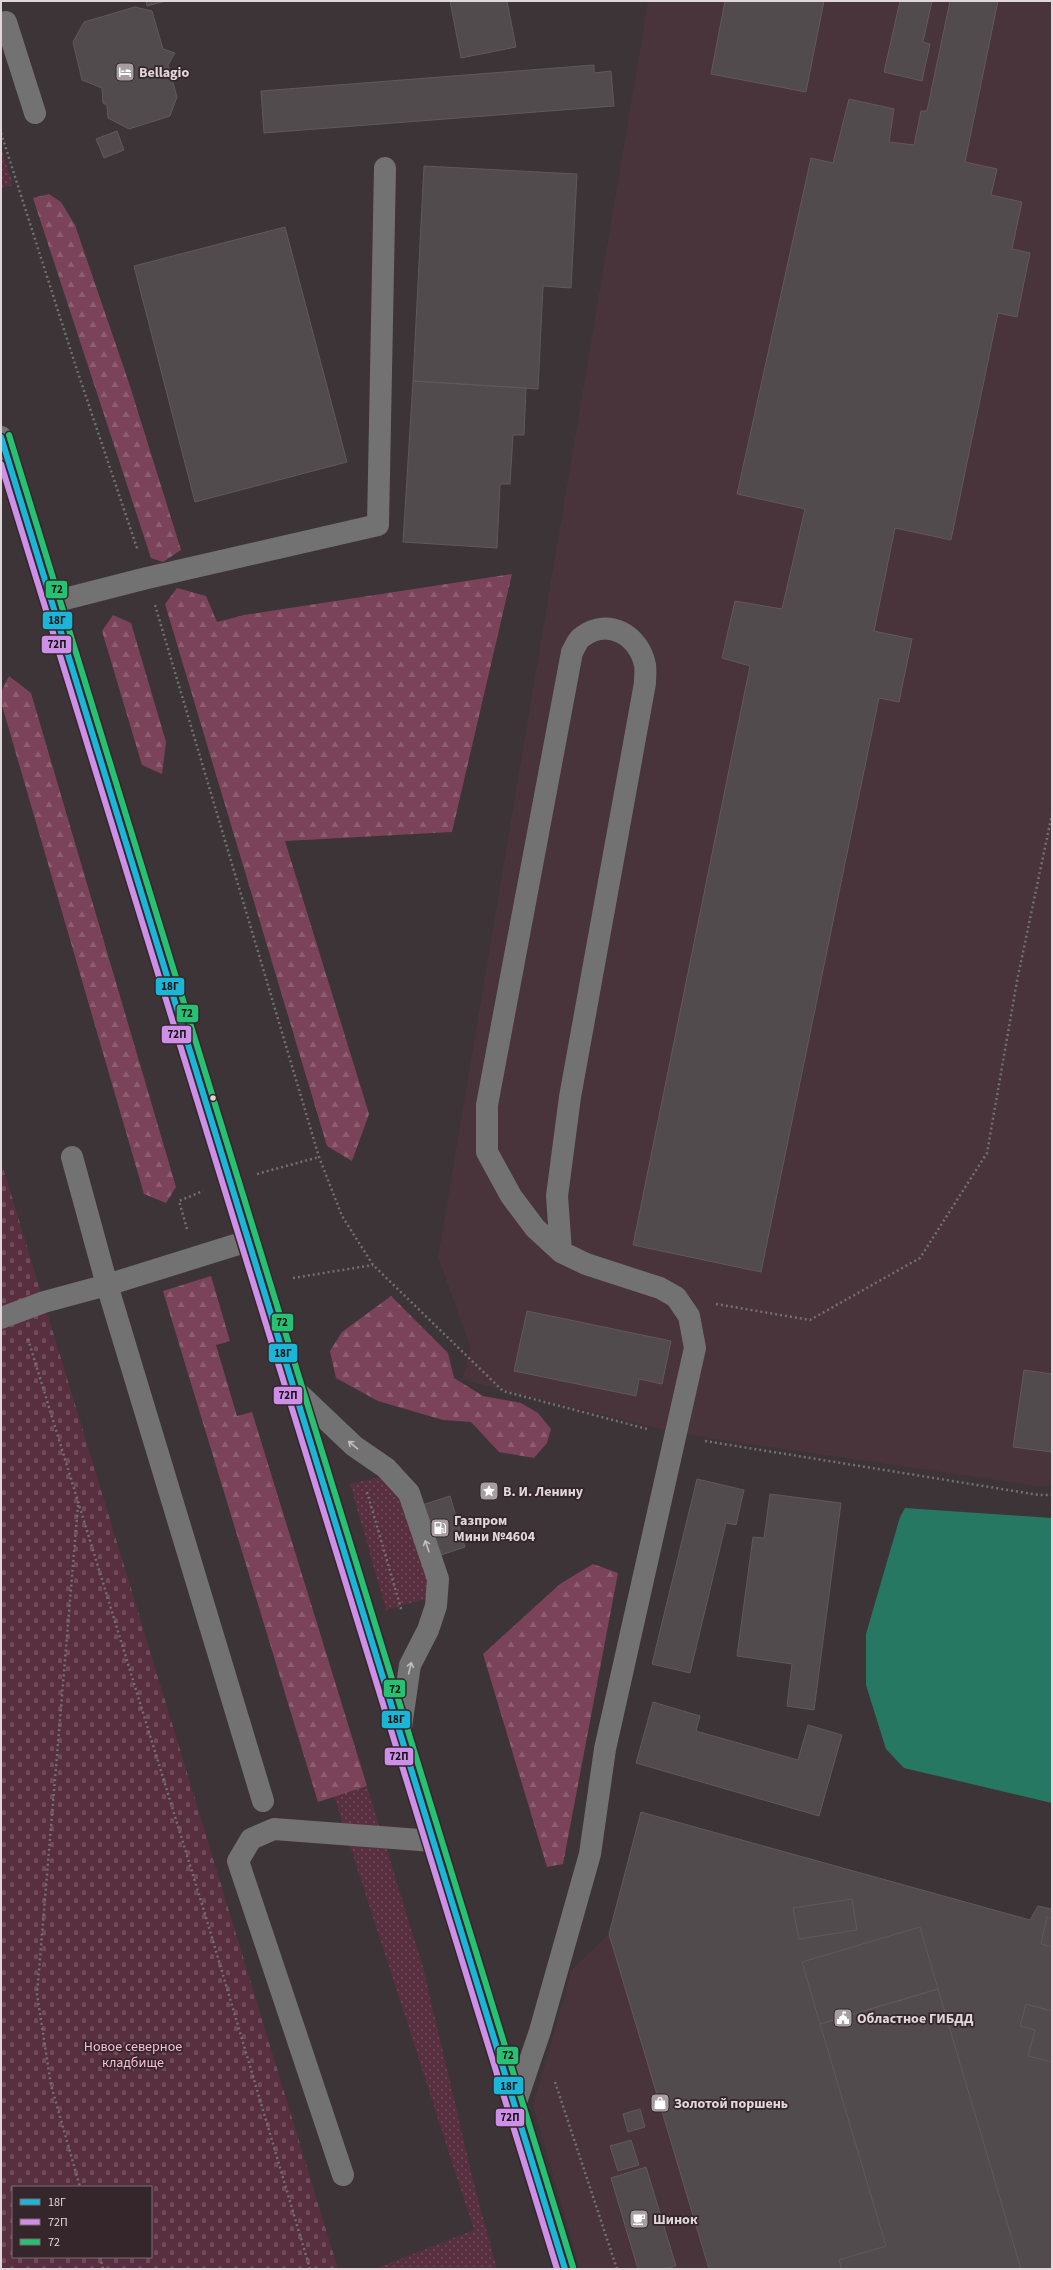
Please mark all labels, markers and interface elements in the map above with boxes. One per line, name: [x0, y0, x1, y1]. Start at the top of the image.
hotel icon: Bellagio: [114, 61, 136, 83]
place label: Bellagio: [139, 63, 189, 83]
line badge: 72: [45, 580, 68, 599]
text: 72: [51, 582, 63, 597]
line badge: 18Г: [42, 611, 73, 630]
text: 18Г: [48, 613, 66, 628]
line badge: 72П: [41, 635, 72, 654]
text: 72П: [48, 637, 66, 652]
line badge: 18Г: [155, 977, 185, 996]
text: 18Г: [161, 979, 179, 994]
line badge: 72: [176, 1004, 199, 1023]
text: 72: [181, 1006, 193, 1021]
line badge: 72П: [161, 1025, 192, 1044]
text: 72П: [168, 1027, 186, 1042]
unlabelled marker: [208, 1093, 218, 1103]
line badge: 72: [271, 1313, 294, 1332]
text: 72: [276, 1315, 288, 1330]
line badge: 18Г: [268, 1343, 298, 1363]
text: 18Г: [274, 1346, 292, 1361]
line badge: 72П: [273, 1386, 303, 1405]
text: 72П: [279, 1388, 297, 1403]
one-way arrow: [348, 1440, 358, 1449]
place icon: В. И. Ленину: [478, 1480, 500, 1502]
place label: В. И. Ленину: [503, 1482, 584, 1502]
place label: Газпром Мини №4604: [454, 1511, 536, 1547]
fuel station icon: Газпром Мини №4604: [429, 1517, 451, 1539]
one-way arrow: [423, 1539, 430, 1552]
one-way arrow: [407, 1662, 415, 1675]
line badge: 72: [383, 1679, 406, 1698]
text: 72: [389, 1682, 401, 1697]
line badge: 18Г: [381, 1710, 411, 1729]
text: 18Г: [387, 1712, 405, 1727]
line badge: 72П: [384, 1747, 414, 1766]
text: 72П: [390, 1749, 408, 1764]
public building icon: Областное ГИБДД: [832, 2007, 854, 2029]
place label: Областное ГИБДД: [857, 2009, 974, 2029]
park label: Новое северное кладбище: [84, 2037, 182, 2073]
line badge: 72: [496, 2046, 519, 2065]
text: 72: [502, 2048, 514, 2063]
line badge: 18Г: [493, 2076, 524, 2095]
text: 18Г: [500, 2079, 518, 2094]
shop icon: Золотой поршень: [649, 2092, 671, 2114]
place label: Золотой поршень: [674, 2094, 788, 2114]
line badge: 72П: [495, 2108, 525, 2127]
text: 72П: [501, 2110, 519, 2125]
legend: [12, 2186, 152, 2258]
text: 18Г: [48, 2194, 66, 2211]
cafe icon: Шинок: [628, 2208, 650, 2230]
place label: Шинок: [653, 2210, 698, 2230]
text: 72П: [48, 2214, 68, 2231]
text: 72: [48, 2234, 60, 2251]

